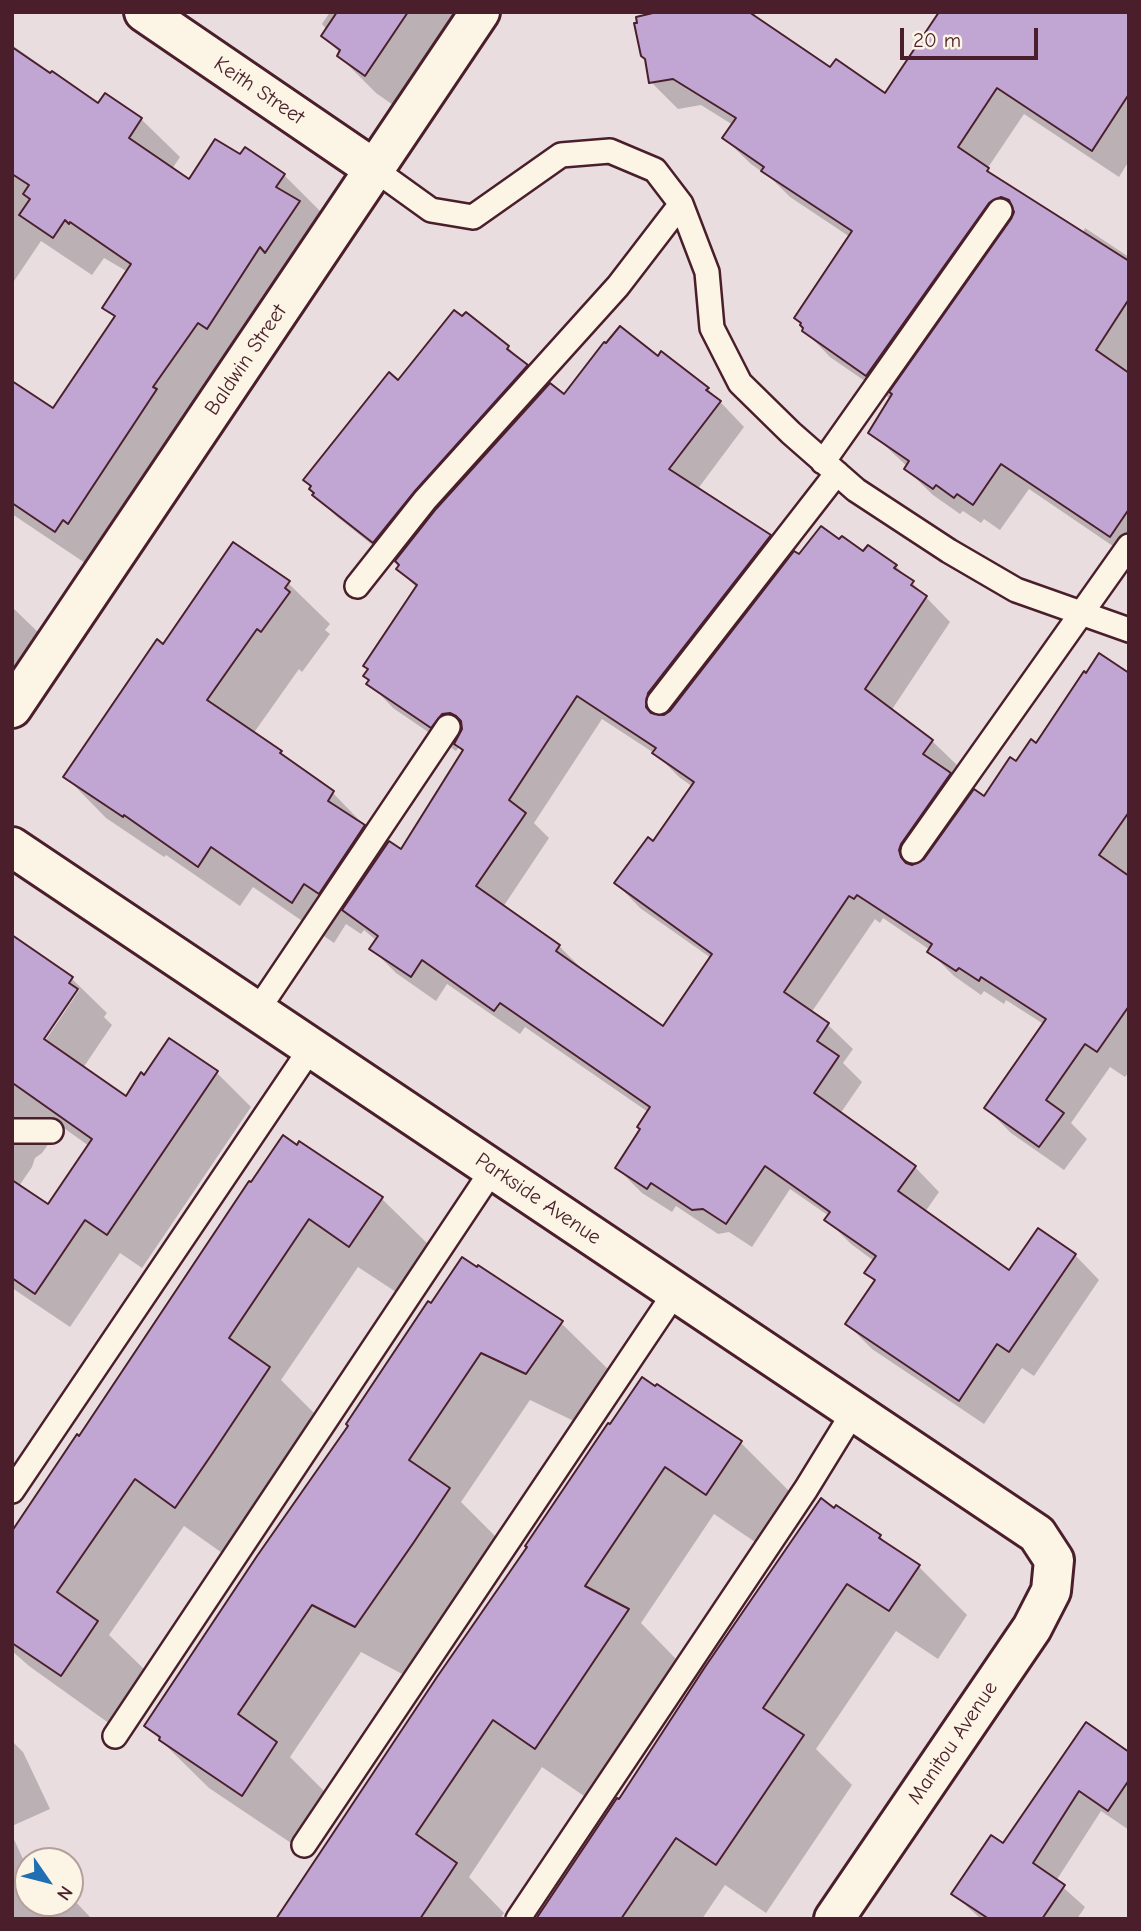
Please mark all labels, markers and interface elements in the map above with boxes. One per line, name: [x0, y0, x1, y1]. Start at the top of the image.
scale bar: [903, 14, 1041, 58]
text: 20 m: [913, 28, 961, 52]
street label: Keith Street: [209, 52, 309, 130]
street label: Baldwin Street: [200, 300, 292, 420]
street label: Parkside Avenue: [470, 1148, 606, 1250]
street label: Manitou Avenue: [903, 1677, 1003, 1809]
north arrow: [14, 1847, 84, 1917]
text: N: [52, 1882, 77, 1904]

